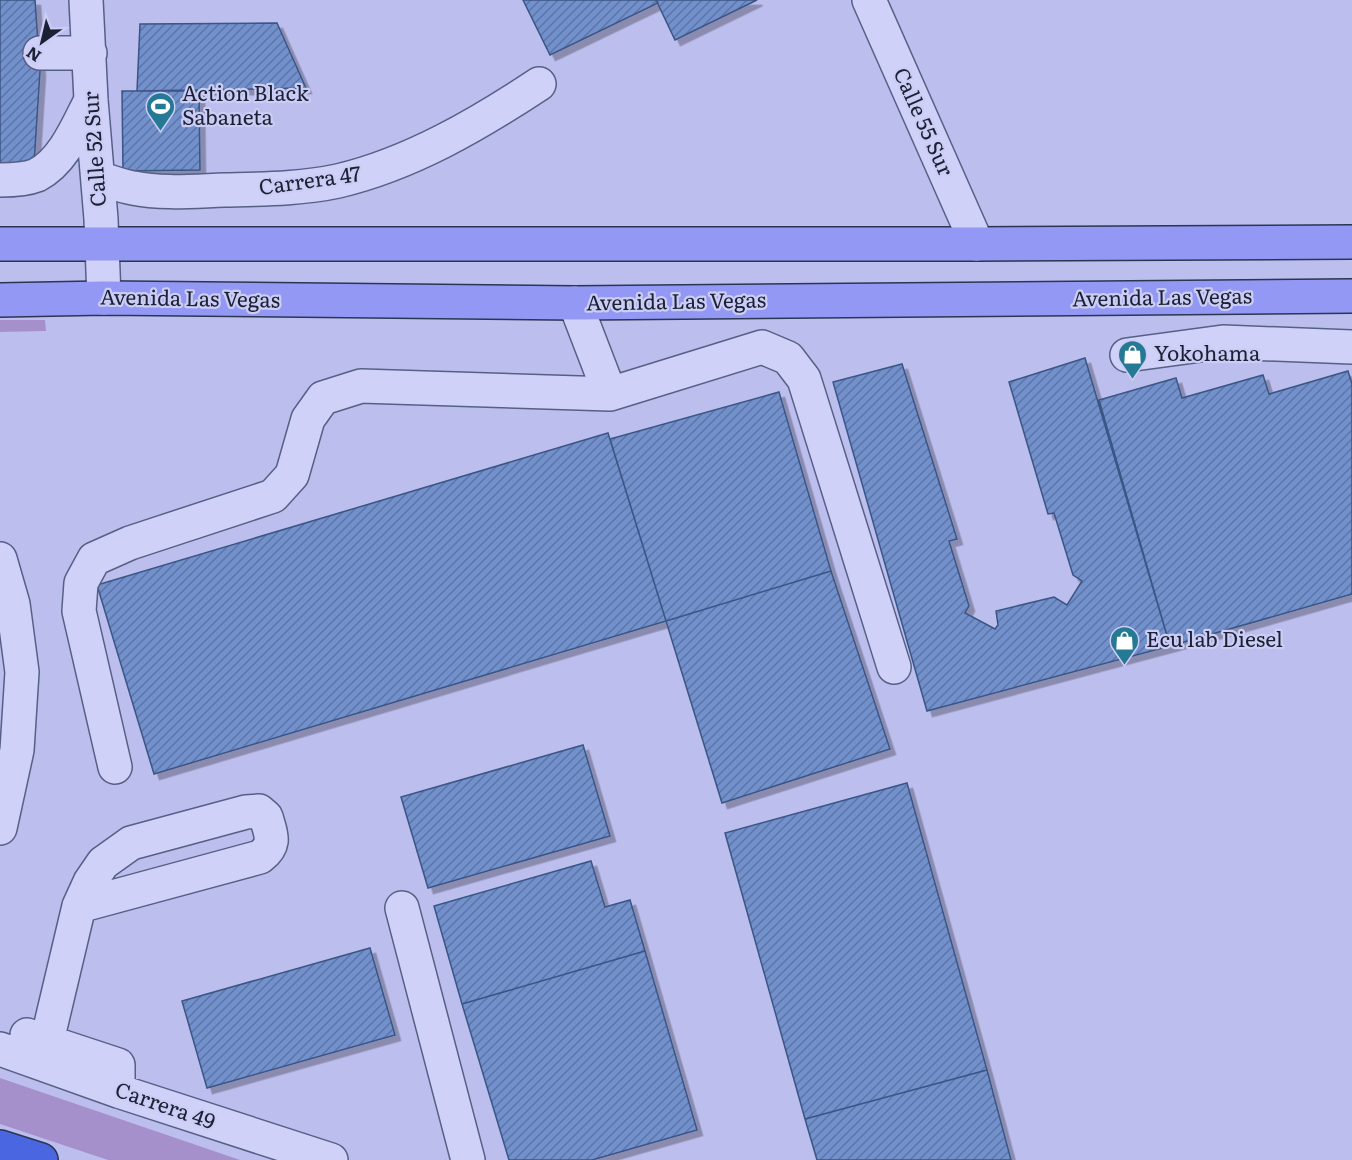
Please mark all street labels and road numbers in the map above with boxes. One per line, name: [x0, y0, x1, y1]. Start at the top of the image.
street label: Calle 55 Sur: [888, 62, 963, 180]
street label: Calle 52 Sur: [73, 90, 112, 208]
street label: Carrera 47: [257, 156, 363, 201]
street label: Avenida Las Vegas: [1072, 278, 1252, 313]
street label: Avenida Las Vegas: [100, 279, 280, 314]
street label: Avenida Las Vegas: [586, 282, 766, 317]
street label: Carrera 49: [112, 1072, 220, 1135]

